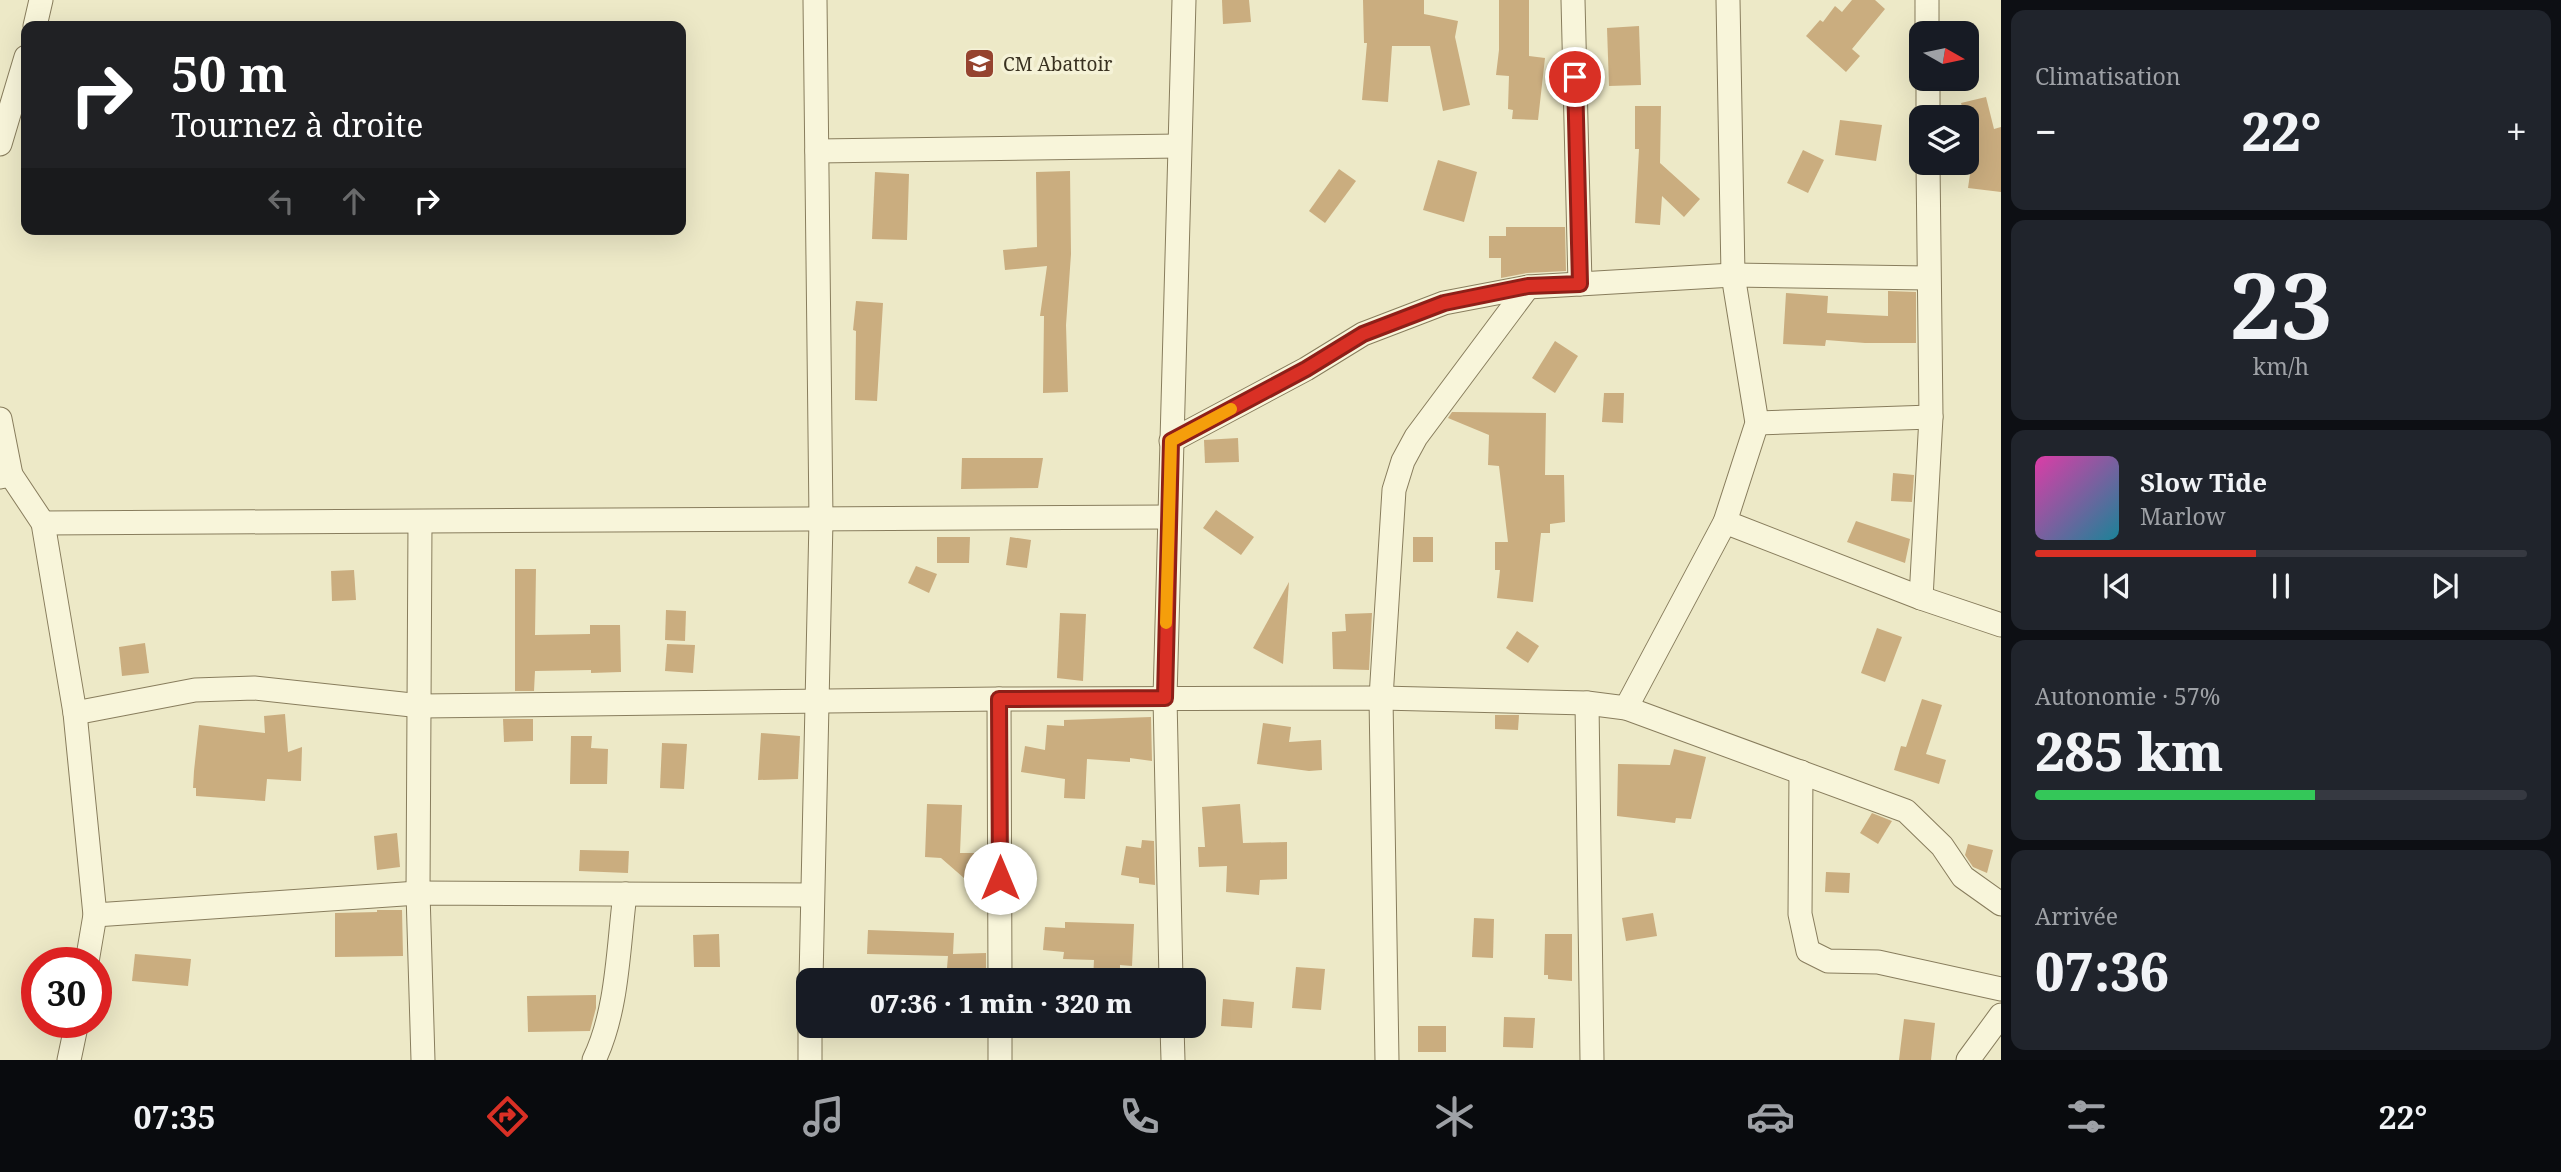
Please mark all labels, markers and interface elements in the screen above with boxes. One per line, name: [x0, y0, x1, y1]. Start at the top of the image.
north arrow: [1909, 21, 1979, 91]
map controls: [1909, 21, 1979, 175]
text: 50 m: [171, 40, 287, 106]
school or university icon: CM Abattoir: [963, 47, 997, 81]
pin: [1545, 47, 1605, 107]
icon: right: [56, 49, 147, 140]
place label: CM Abattoir: [1003, 51, 1113, 77]
icon: arrive: [1556, 58, 1594, 96]
text: Climatisation: [2035, 60, 2181, 92]
text: 22°: [2241, 95, 2321, 166]
text: Tournez à droite: [171, 103, 423, 146]
button: layers: [1909, 105, 1979, 175]
text: −: [2035, 105, 2057, 157]
text: +: [2506, 105, 2527, 157]
icon: left: [262, 182, 300, 220]
icon: ahead: [335, 182, 373, 220]
icon: right: [408, 182, 446, 220]
text: 23: [2230, 242, 2332, 366]
text: km/h: [2253, 350, 2309, 382]
text: Slow Tide: [2140, 464, 2267, 500]
text: Marlow: [2140, 500, 2226, 532]
icon: previous: [2098, 567, 2136, 605]
icon: pause: [2262, 567, 2300, 605]
icon: next: [2426, 567, 2464, 605]
text: Autonomie · 57%: [2035, 680, 2220, 712]
text: 285 km: [2035, 715, 2223, 786]
position arrow: [963, 841, 1037, 915]
text: Arrivée: [2035, 900, 2118, 932]
text: 07:36: [2035, 935, 2169, 1006]
speed limit sign: 30: [21, 947, 112, 1038]
text: 07:36 · 1 min · 320 m: [870, 985, 1132, 1021]
icon: directions: [483, 1092, 532, 1141]
icon: music: [799, 1092, 848, 1141]
icon: phone: [1115, 1092, 1164, 1141]
icon: climate: [1430, 1092, 1479, 1141]
icon: car: [1746, 1092, 1795, 1141]
icon: filters: [2062, 1092, 2111, 1141]
text: 07:35: [133, 1095, 216, 1138]
text: 22°: [2378, 1095, 2427, 1138]

